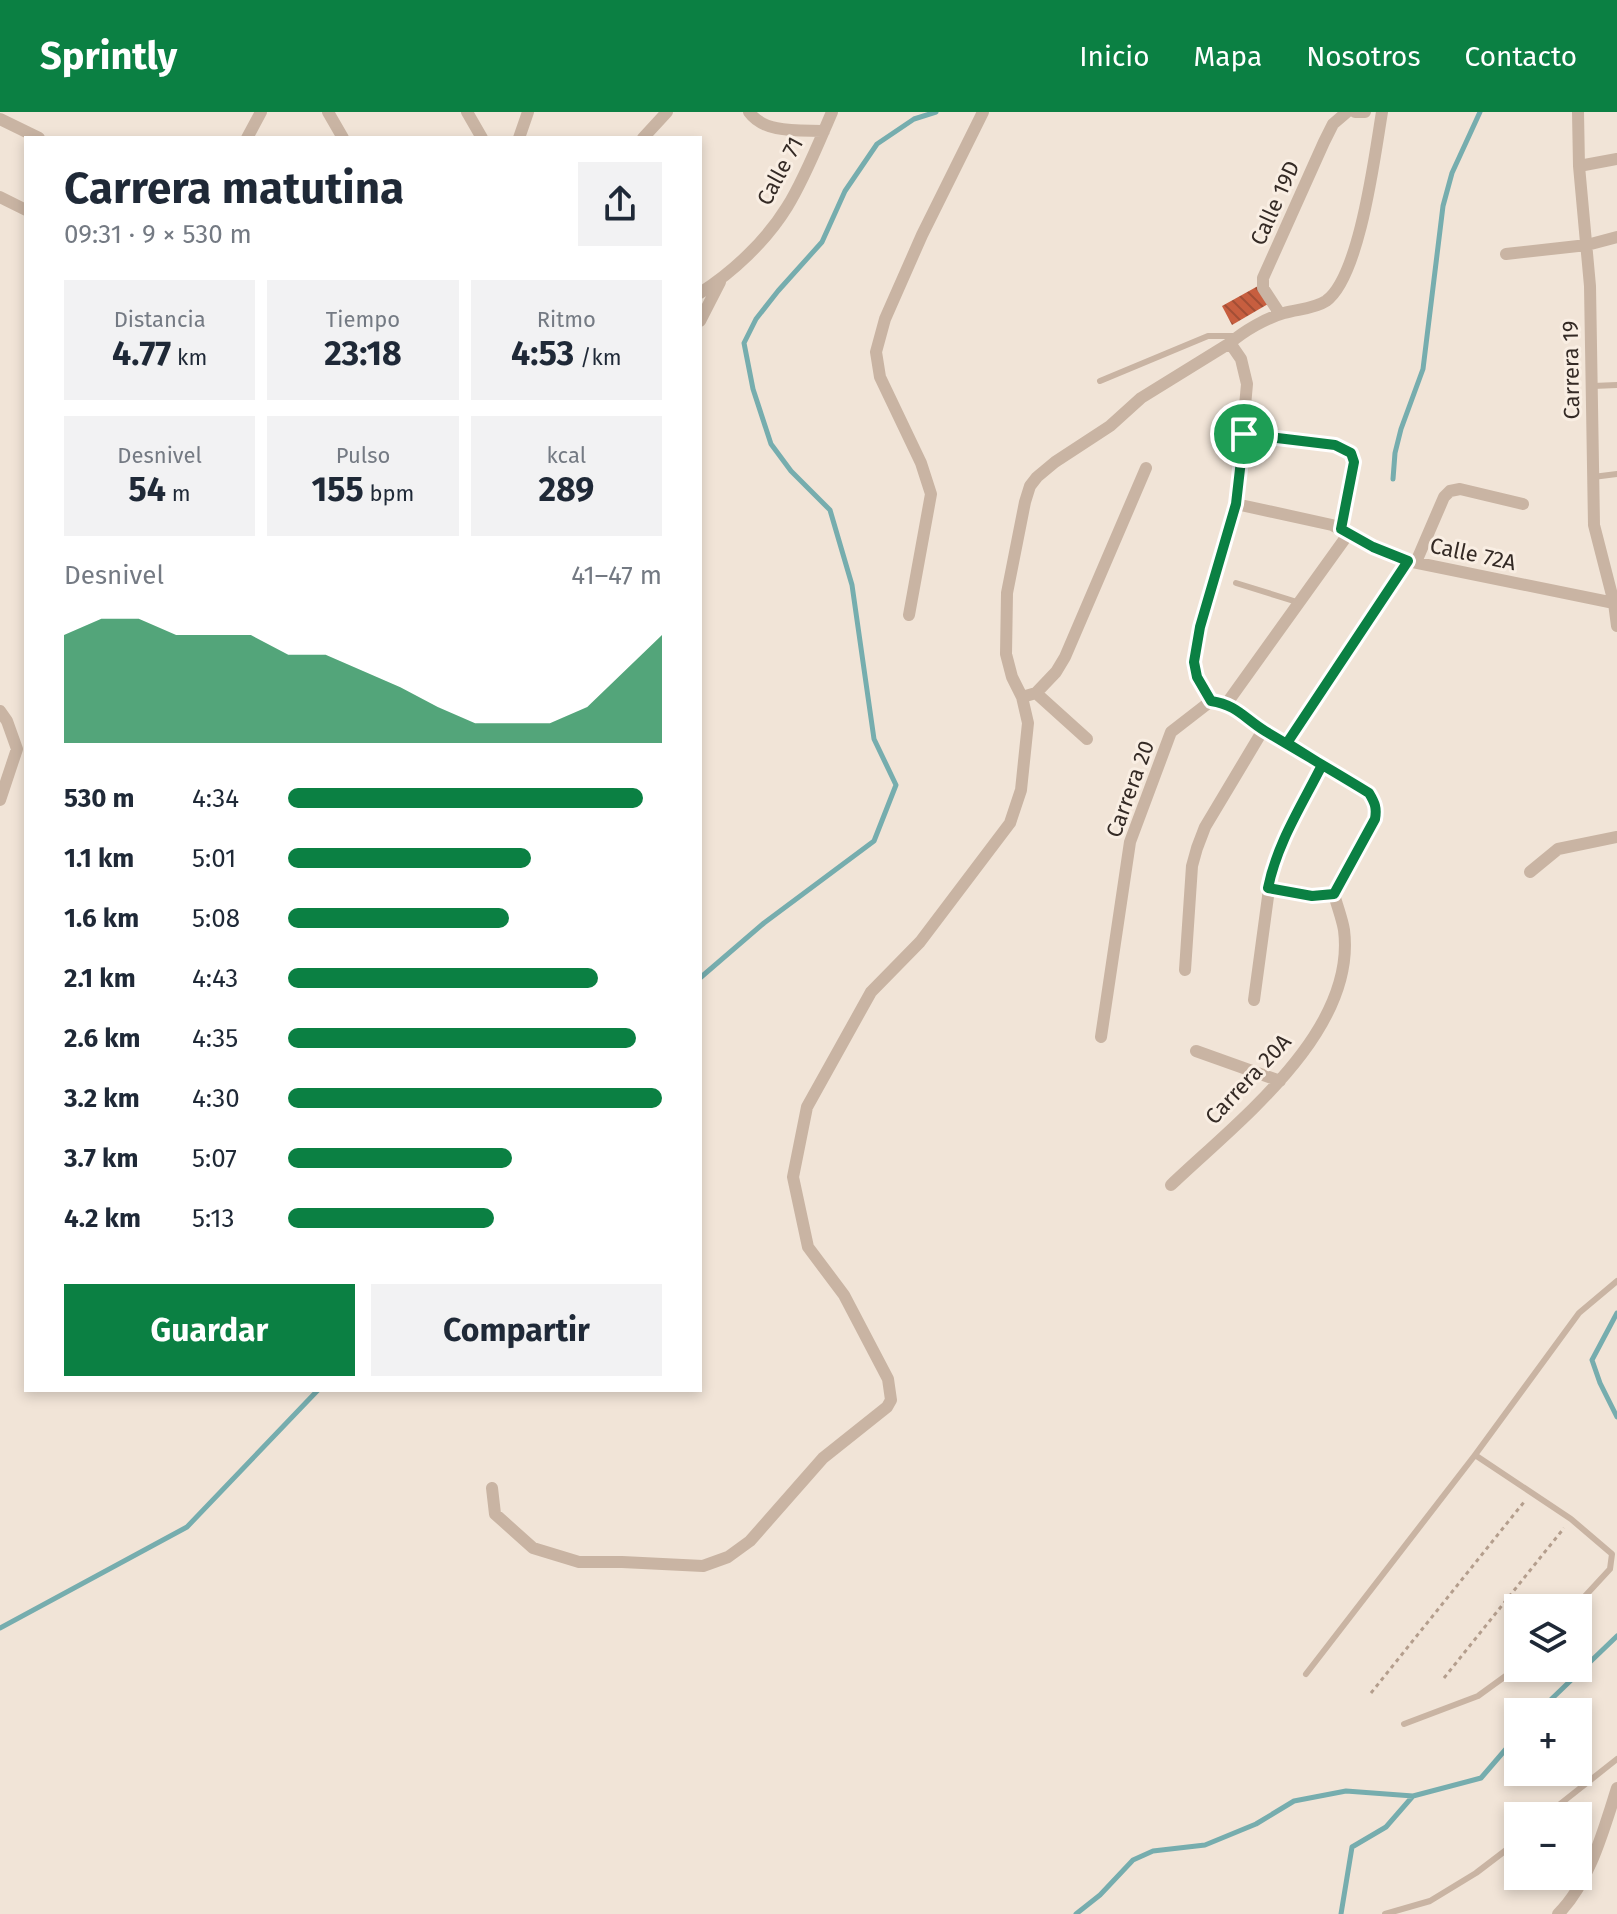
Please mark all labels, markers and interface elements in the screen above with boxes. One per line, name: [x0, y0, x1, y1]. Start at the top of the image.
text: Sprintly: [40, 33, 177, 79]
text: Inicio: [1079, 40, 1150, 73]
text: Mapa: [1194, 40, 1262, 73]
text: Nosotros: [1306, 40, 1421, 73]
text: Contacto: [1465, 40, 1577, 73]
street label: Calle 71: [751, 132, 809, 210]
street label: Calle 19D: [1244, 157, 1306, 249]
text: Carrera matutina: [64, 162, 404, 215]
button: share: [578, 162, 662, 246]
text: 09:31 · 9 × 530 m: [64, 219, 252, 250]
text: Distancia: [114, 306, 206, 333]
text: Tiempo: [326, 306, 400, 333]
text: Ritmo: [537, 306, 596, 333]
street label: Carrera 19: [1557, 320, 1585, 420]
text: 4.77: [112, 333, 171, 374]
text: 23:18: [324, 333, 402, 374]
text: 4:53: [511, 333, 574, 374]
text: km: [171, 344, 207, 371]
text: /km: [574, 344, 622, 371]
pin: [1210, 400, 1278, 468]
icon: arrive: [1222, 412, 1266, 456]
text: Desnivel: [117, 442, 202, 469]
text: Pulso: [336, 442, 390, 469]
text: kcal: [547, 442, 586, 469]
text: 54: [129, 469, 166, 510]
text: 155: [312, 469, 364, 510]
text: 289: [538, 469, 594, 510]
text: m: [166, 480, 191, 507]
text: bpm: [364, 480, 414, 507]
street label: Calle 72A: [1427, 532, 1519, 576]
text: Desnivel: [64, 560, 164, 591]
text: 41–47 m: [571, 560, 662, 591]
street label: Carrera 20: [1100, 737, 1160, 841]
text: 530 m: [64, 783, 135, 814]
text: 4:34: [192, 783, 239, 814]
text: 1.1 km: [64, 843, 134, 874]
text: 5:01: [192, 843, 236, 874]
text: 1.6 km: [64, 903, 139, 934]
text: 5:08: [192, 903, 240, 934]
text: 2.1 km: [64, 963, 136, 994]
text: 4:43: [192, 963, 238, 994]
text: 2.6 km: [64, 1023, 141, 1054]
text: 4:35: [192, 1023, 238, 1054]
street label: Carrera 20A: [1199, 1028, 1297, 1130]
text: 3.2 km: [64, 1083, 140, 1114]
text: 4:30: [192, 1083, 240, 1114]
text: 3.7 km: [64, 1143, 138, 1174]
text: 5:07: [192, 1143, 237, 1174]
text: 4.2 km: [64, 1203, 141, 1234]
text: 5:13: [192, 1203, 234, 1234]
button: Guardar: [64, 1284, 355, 1376]
button: Compartir: [371, 1284, 662, 1376]
map controls: [1504, 1594, 1592, 1890]
button: layers: [1504, 1594, 1592, 1682]
button: +: [1504, 1698, 1592, 1786]
button: −: [1504, 1802, 1592, 1890]

